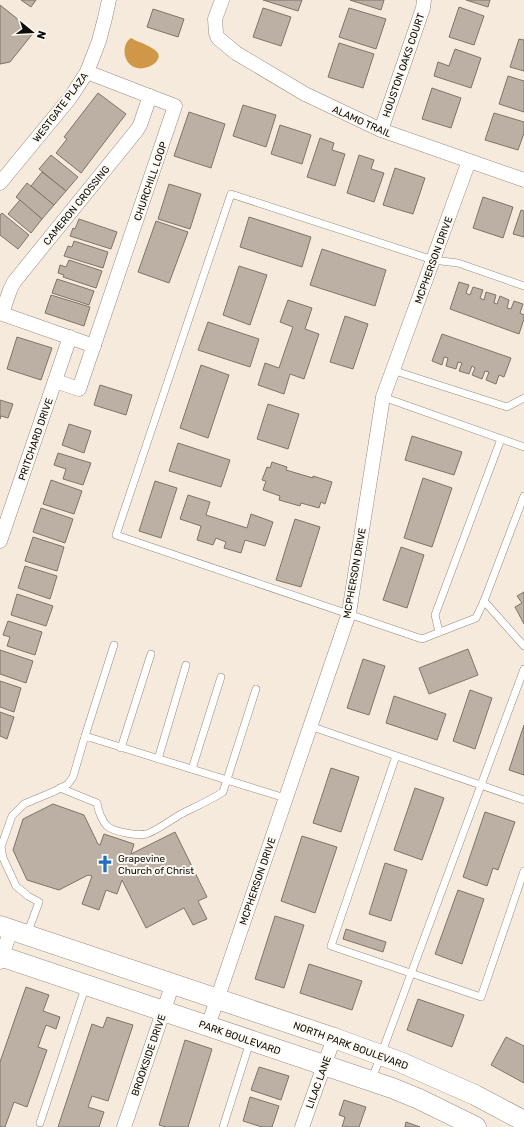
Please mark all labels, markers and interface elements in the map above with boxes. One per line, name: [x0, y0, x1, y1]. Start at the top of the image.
street label: HOUSTON OAKS COURT: [380, 11, 428, 119]
north arrow: [12, 12, 52, 52]
text: N: [34, 29, 48, 41]
street label: WESTGATE PLAZA: [31, 70, 91, 145]
street label: ALAMO TRAIL: [330, 104, 393, 140]
street label: CHURCHILL LOOP: [132, 140, 170, 222]
street label: CAMERON CROSSING: [41, 163, 113, 248]
street label: MCPHERSON DRIVE: [413, 215, 455, 306]
street label: PRITCHARD DRIVE: [16, 396, 56, 482]
street label: MCPHERSON DRIVE: [341, 527, 369, 619]
street label: MCPHERSON DRIVE: [237, 836, 279, 927]
place label: Grapevine Church of Christ: [118, 853, 194, 877]
church icon: Grapevine Church of Christ: [95, 854, 115, 874]
street label: BROOKSIDE DRIVE: [129, 1013, 169, 1098]
street label: PARK BOULEVARD: [197, 1018, 282, 1058]
street label: NORTH PARK BOULEVARD: [292, 1020, 410, 1072]
street label: LILAC LANE: [304, 1054, 334, 1110]

